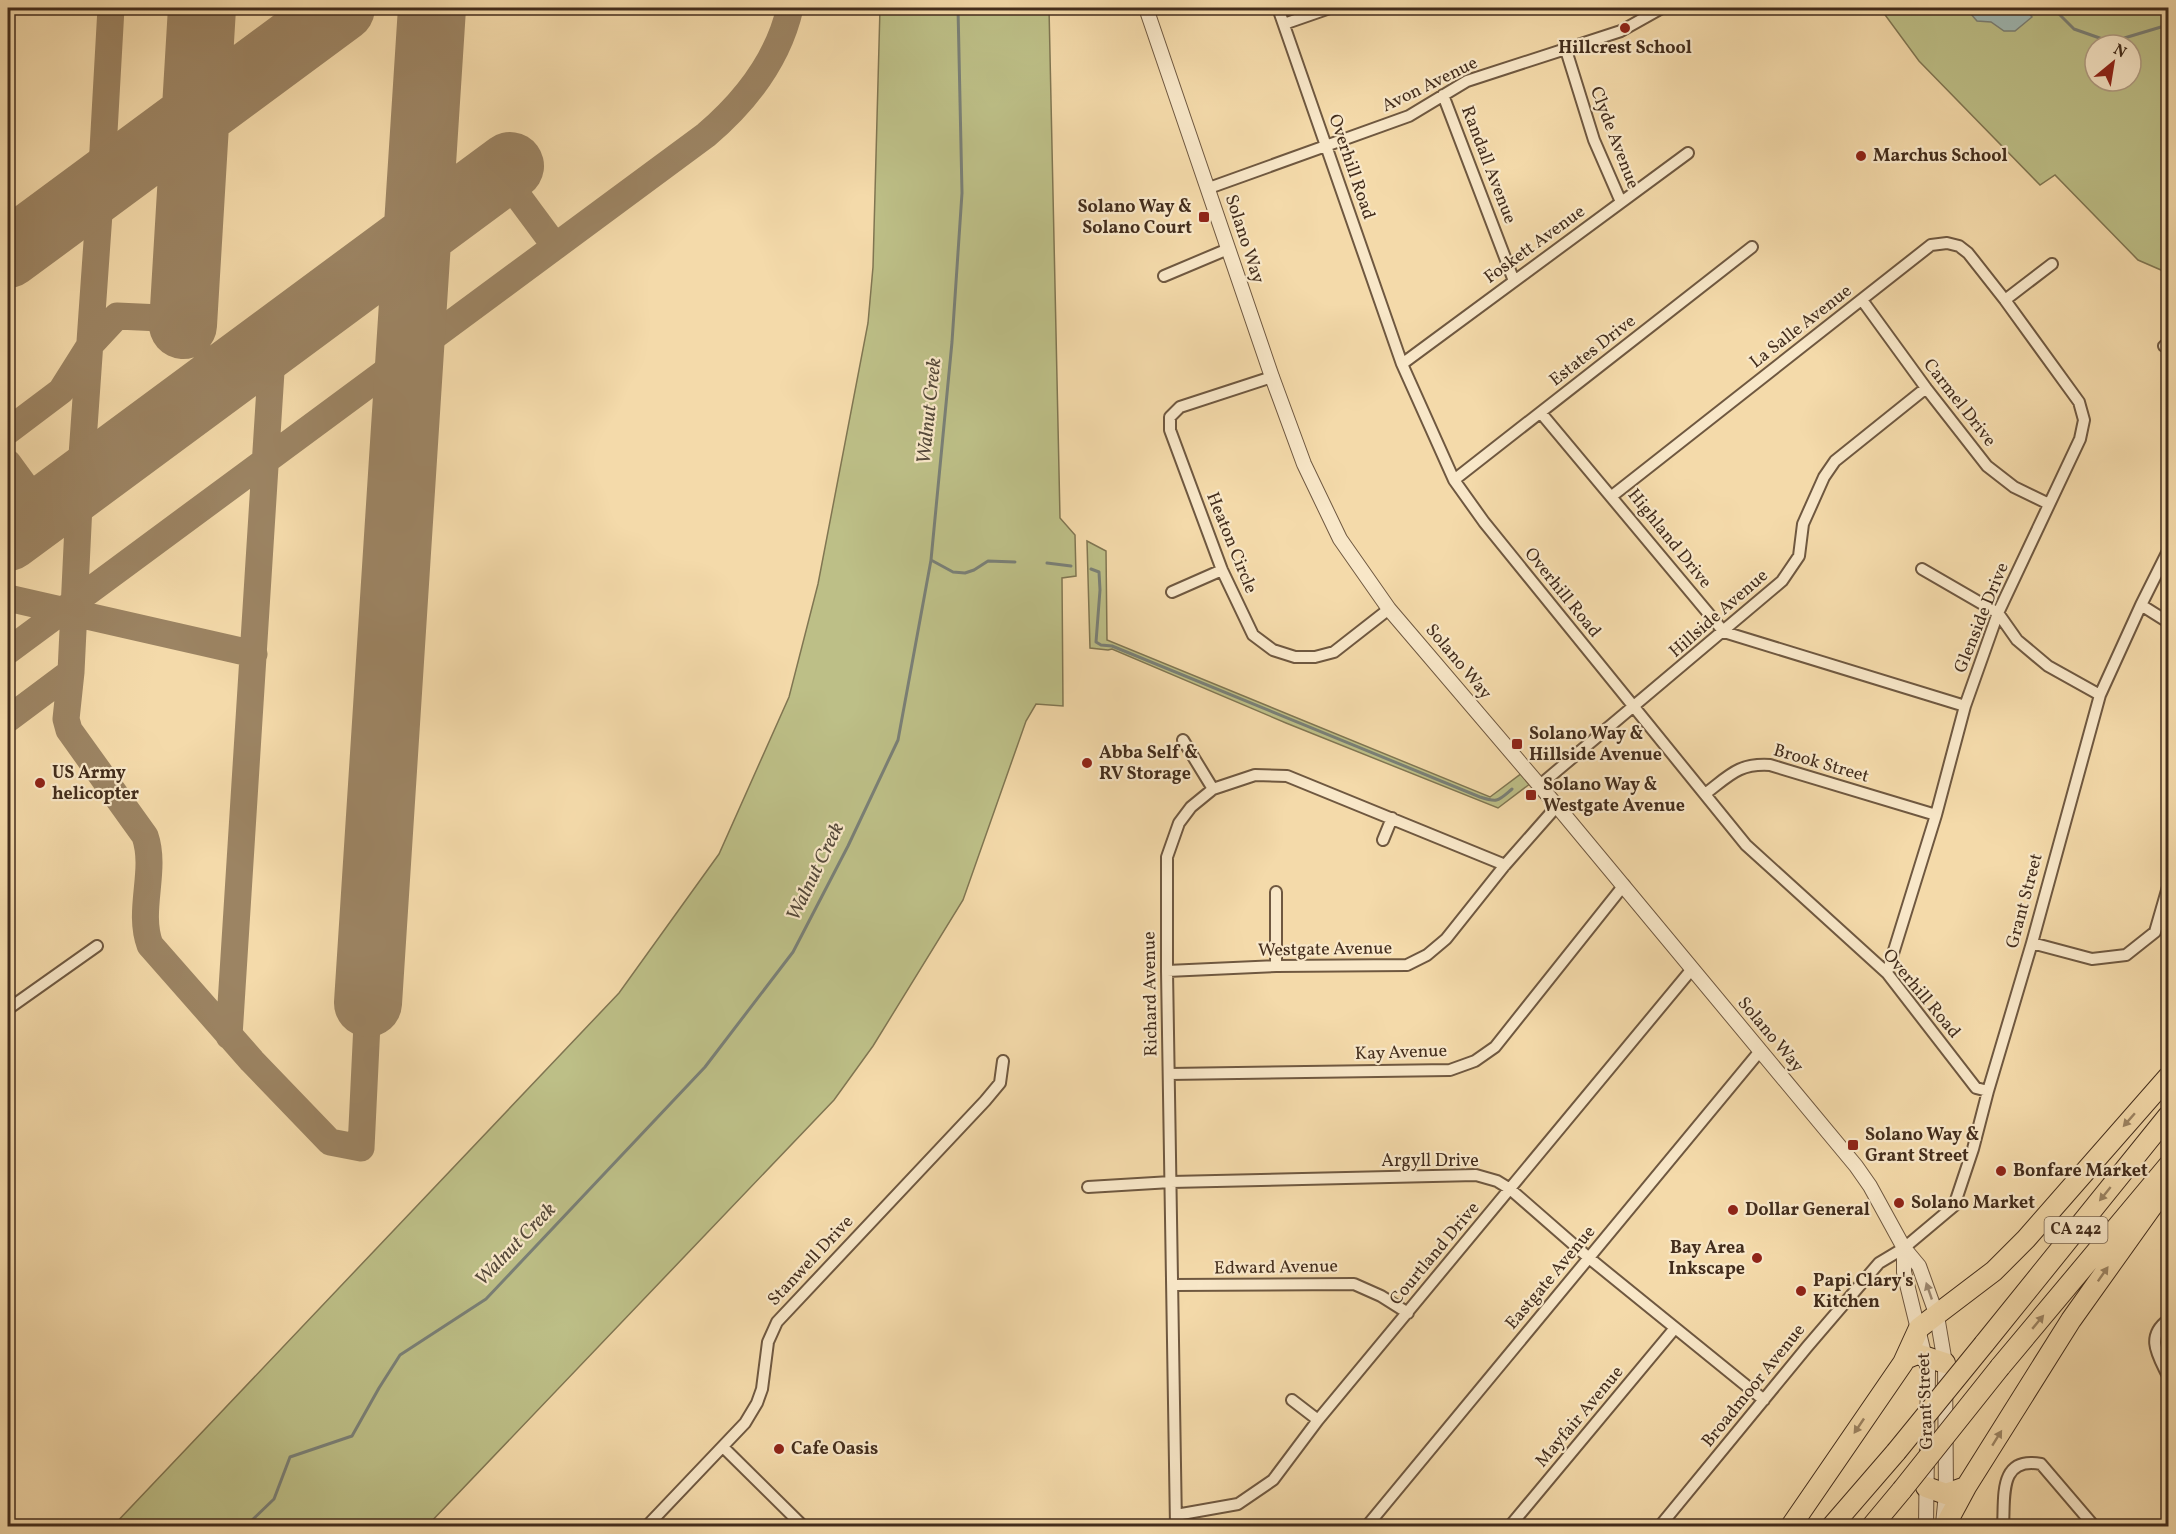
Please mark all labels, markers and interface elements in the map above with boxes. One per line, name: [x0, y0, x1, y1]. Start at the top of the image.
marker: Hillcrest School: [1618, 21, 1632, 35]
north arrow: [2083, 33, 2143, 93]
place label: Hillcrest School: [1558, 36, 1692, 61]
text: N: [2109, 39, 2130, 64]
street label: Avon Avenue: [1378, 51, 1482, 119]
street label: Clyde Avenue: [1583, 83, 1645, 193]
street label: Randall Avenue: [1454, 102, 1522, 228]
street label: Overhill Road: [1321, 111, 1381, 223]
place label: Marchus School: [1873, 144, 2008, 169]
marker: Marchus School: [1854, 149, 1868, 163]
street label: Solano Way: [1218, 191, 1270, 287]
place label: Solano Way & Solano Court: [1078, 195, 1192, 241]
street label: Foskett Avenue: [1479, 200, 1591, 290]
marker: Solano Way & Solano Court: [1197, 210, 1211, 224]
street label: La Salle Avenue: [1745, 279, 1857, 375]
street label: Estates Drive: [1545, 309, 1641, 393]
street label: Carmel Drive: [1917, 354, 2001, 452]
water label: Walnut Creek: [911, 357, 949, 465]
street label: Highland Drive: [1621, 484, 1717, 594]
street label: Heaton Circle: [1199, 489, 1263, 597]
street label: Overhill Road: [1518, 542, 1606, 644]
street label: Glenside Drive: [1948, 559, 2016, 677]
street label: Hillside Avenue: [1664, 564, 1774, 664]
street label: Solano Way: [1419, 619, 1497, 705]
place label: Solano Way & Hillside Avenue: [1529, 722, 1662, 768]
marker: Solano Way & Hillside Avenue: [1510, 737, 1524, 751]
street label: Brook Street: [1770, 738, 1872, 790]
place label: Abba Self & RV Storage: [1099, 741, 1198, 787]
marker: Abba Self & RV Storage: [1080, 756, 1094, 770]
place label: US Army helicopter: [52, 761, 140, 807]
place label: Solano Way & Westgate Avenue: [1543, 773, 1685, 819]
marker: US Army helicopter: [33, 776, 47, 790]
marker: Solano Way & Westgate Avenue: [1524, 788, 1538, 802]
water label: Walnut Creek: [780, 818, 852, 926]
street label: Grant Street: [2000, 851, 2050, 951]
street label: Richard Avenue: [1137, 931, 1165, 1057]
street label: Westgate Avenue: [1258, 936, 1392, 964]
street label: Overhill Road: [1876, 944, 1966, 1044]
street label: Solano Way: [1731, 992, 1809, 1078]
street label: Kay Avenue: [1354, 1039, 1448, 1067]
one-way arrow: [2122, 1113, 2136, 1128]
place label: Solano Way & Grant Street: [1865, 1123, 1979, 1169]
marker: Solano Way & Grant Street: [1846, 1138, 1860, 1152]
street label: Argyll Drive: [1381, 1149, 1479, 1174]
place label: Bonfare Market: [2013, 1159, 2148, 1184]
marker: Bonfare Market: [1994, 1164, 2008, 1178]
one-way arrow: [2100, 1187, 2112, 1202]
place label: Solano Market: [1911, 1191, 2035, 1216]
marker: Solano Market: [1892, 1196, 1906, 1210]
water label: Walnut Creek: [469, 1197, 563, 1293]
street label: Courtland Drive: [1384, 1197, 1486, 1311]
place label: Dollar General: [1745, 1198, 1870, 1223]
marker: Dollar General: [1726, 1203, 1740, 1217]
street label: Stanwell Drive: [762, 1210, 860, 1312]
road number: CA 242: [2044, 1217, 2108, 1243]
street label: Eastgate Avenue: [1500, 1221, 1602, 1335]
place label: Bay Area Inkscape: [1668, 1236, 1745, 1282]
marker: Bay Area Inkscape: [1750, 1251, 1764, 1265]
street label: Edward Avenue: [1214, 1254, 1338, 1282]
one-way arrow: [2097, 1266, 2108, 1282]
place label: Papi Clary's Kitchen: [1813, 1269, 1914, 1315]
one-way arrow: [1923, 1282, 1933, 1300]
marker: Papi Clary's Kitchen: [1794, 1284, 1808, 1298]
one-way arrow: [2031, 1315, 2044, 1330]
street label: Broadmoor Avenue: [1696, 1319, 1812, 1453]
street label: Grant Street: [1912, 1352, 1940, 1450]
street label: Mayfair Avenue: [1530, 1361, 1630, 1473]
one-way arrow: [1854, 1418, 1865, 1435]
one-way arrow: [1992, 1430, 2003, 1446]
place label: Cafe Oasis: [791, 1437, 878, 1462]
marker: Cafe Oasis: [772, 1442, 786, 1456]

